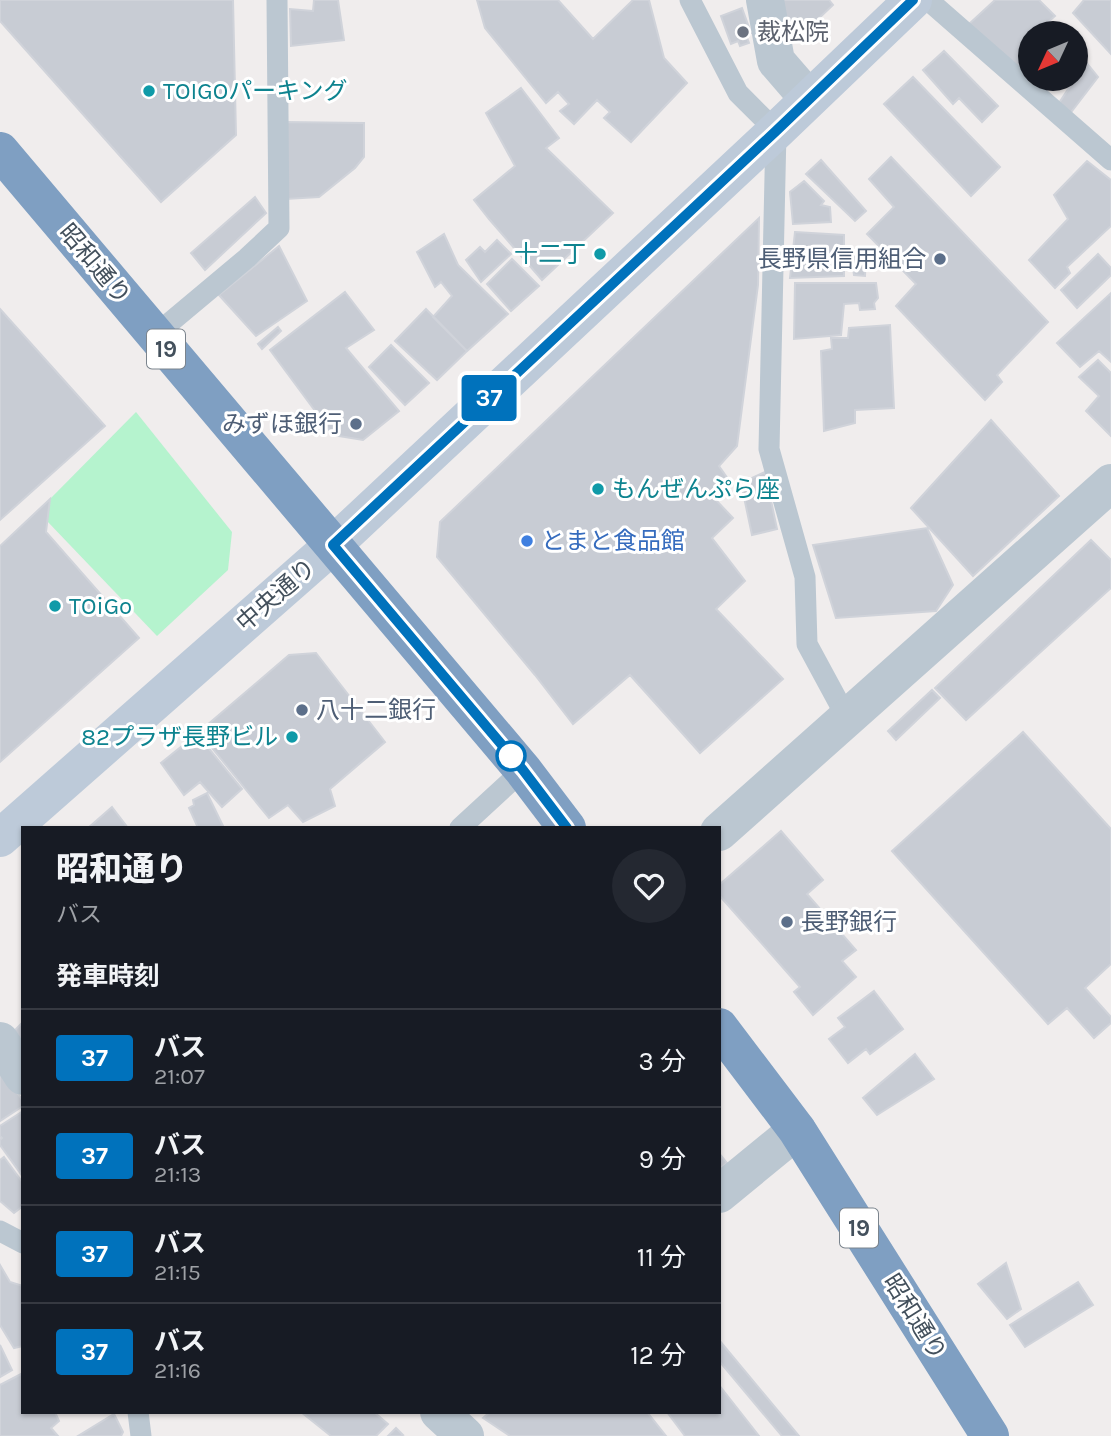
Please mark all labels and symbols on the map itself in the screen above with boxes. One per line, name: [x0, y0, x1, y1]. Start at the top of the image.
place label: 裁松院: [757, 18, 829, 46]
north arrow: [1018, 21, 1088, 91]
marker: 裁松院: [735, 24, 751, 40]
place label: TOIGOパーキング: [163, 77, 347, 105]
marker: TOIGOパーキング: [141, 83, 157, 99]
street label: 昭和通り: [53, 218, 137, 310]
place label: 十二丁: [514, 240, 586, 268]
place label: 長野県信用組合: [758, 245, 926, 273]
marker: 十二丁: [592, 246, 608, 262]
marker: 長野県信用組合: [932, 251, 948, 267]
road number: 19: [147, 330, 185, 368]
line badge: 37: [458, 375, 520, 421]
place label: みずほ銀行: [222, 410, 342, 438]
marker: みずほ銀行: [348, 416, 364, 432]
place label: もんぜんぷら座: [612, 475, 780, 503]
marker: もんぜんぷら座: [590, 481, 606, 497]
place label: とまと食品館: [541, 527, 685, 555]
marker: とまと食品館: [519, 533, 535, 549]
street label: 中央通り: [231, 553, 321, 637]
place label: TOiGo: [69, 592, 132, 620]
marker: TOiGo: [47, 598, 63, 614]
place label: 八十二銀行: [316, 696, 436, 724]
marker: 八十二銀行: [294, 702, 310, 718]
place label: 82プラザ長野ビル: [81, 723, 278, 751]
marker: 82プラザ長野ビル: [284, 729, 300, 745]
unlabelled marker: [496, 741, 526, 771]
place label: 長野銀行: [801, 908, 897, 936]
marker: 長野銀行: [779, 914, 795, 930]
road number: 19: [840, 1208, 878, 1247]
street label: 昭和通り: [878, 1269, 952, 1365]

